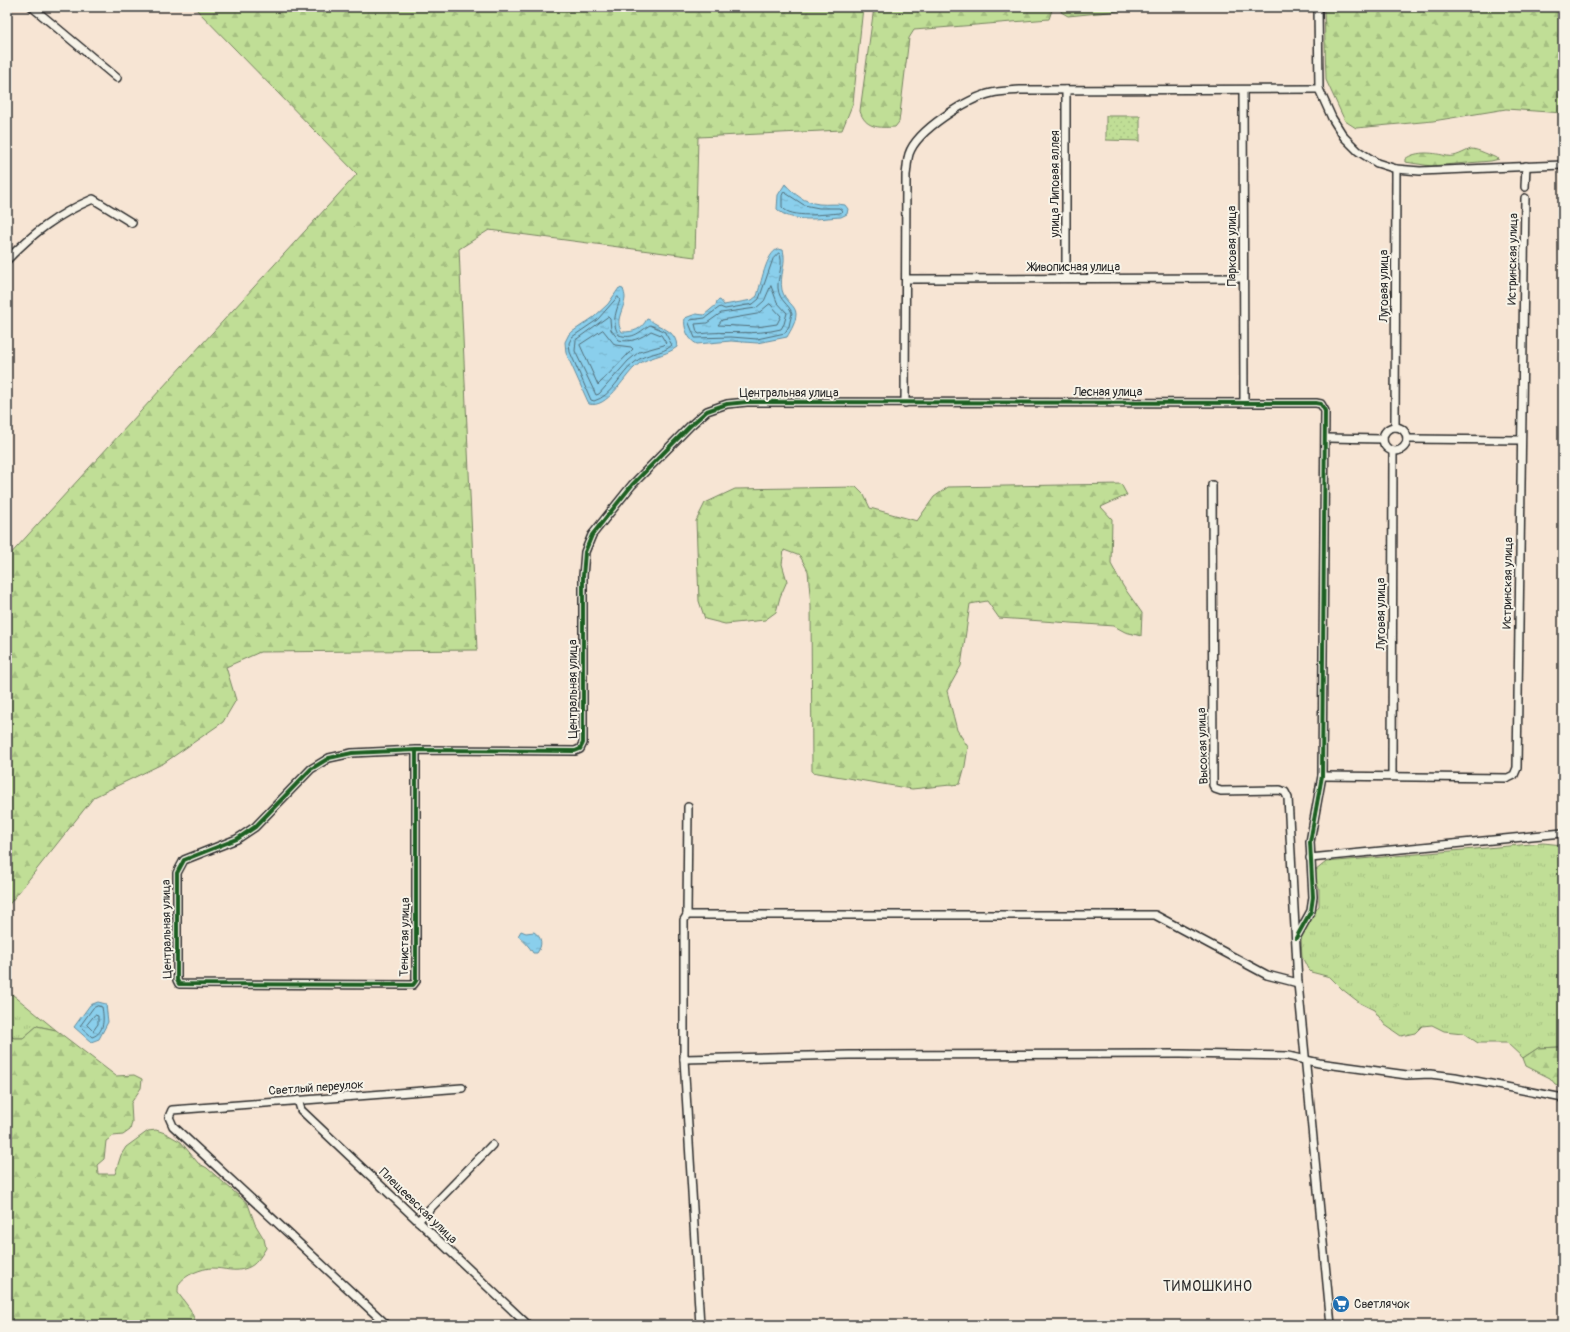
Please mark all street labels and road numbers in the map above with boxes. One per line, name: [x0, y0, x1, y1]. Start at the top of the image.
street label: улица Липовая аллея: [1048, 130, 1063, 239]
street label: Парковая улица: [1225, 205, 1240, 286]
street label: Истринская улица: [1505, 212, 1521, 305]
street label: Луговая улица: [1377, 249, 1392, 323]
street label: Живописная улица: [1026, 260, 1120, 275]
street label: Лесная улица: [1073, 385, 1143, 400]
street label: Центральная улица: [739, 386, 839, 401]
street label: Истринская улица: [1500, 536, 1516, 629]
street label: Луговая улица: [1374, 577, 1389, 651]
street label: Центральная улица: [566, 639, 581, 739]
street label: Высокая улица: [1194, 707, 1212, 785]
street label: Центральная улица: [159, 879, 175, 979]
street label: Тенистая улица: [397, 897, 413, 977]
street label: Светлый переулок: [268, 1077, 364, 1099]
street label: Плещеевская улица: [376, 1165, 461, 1247]

